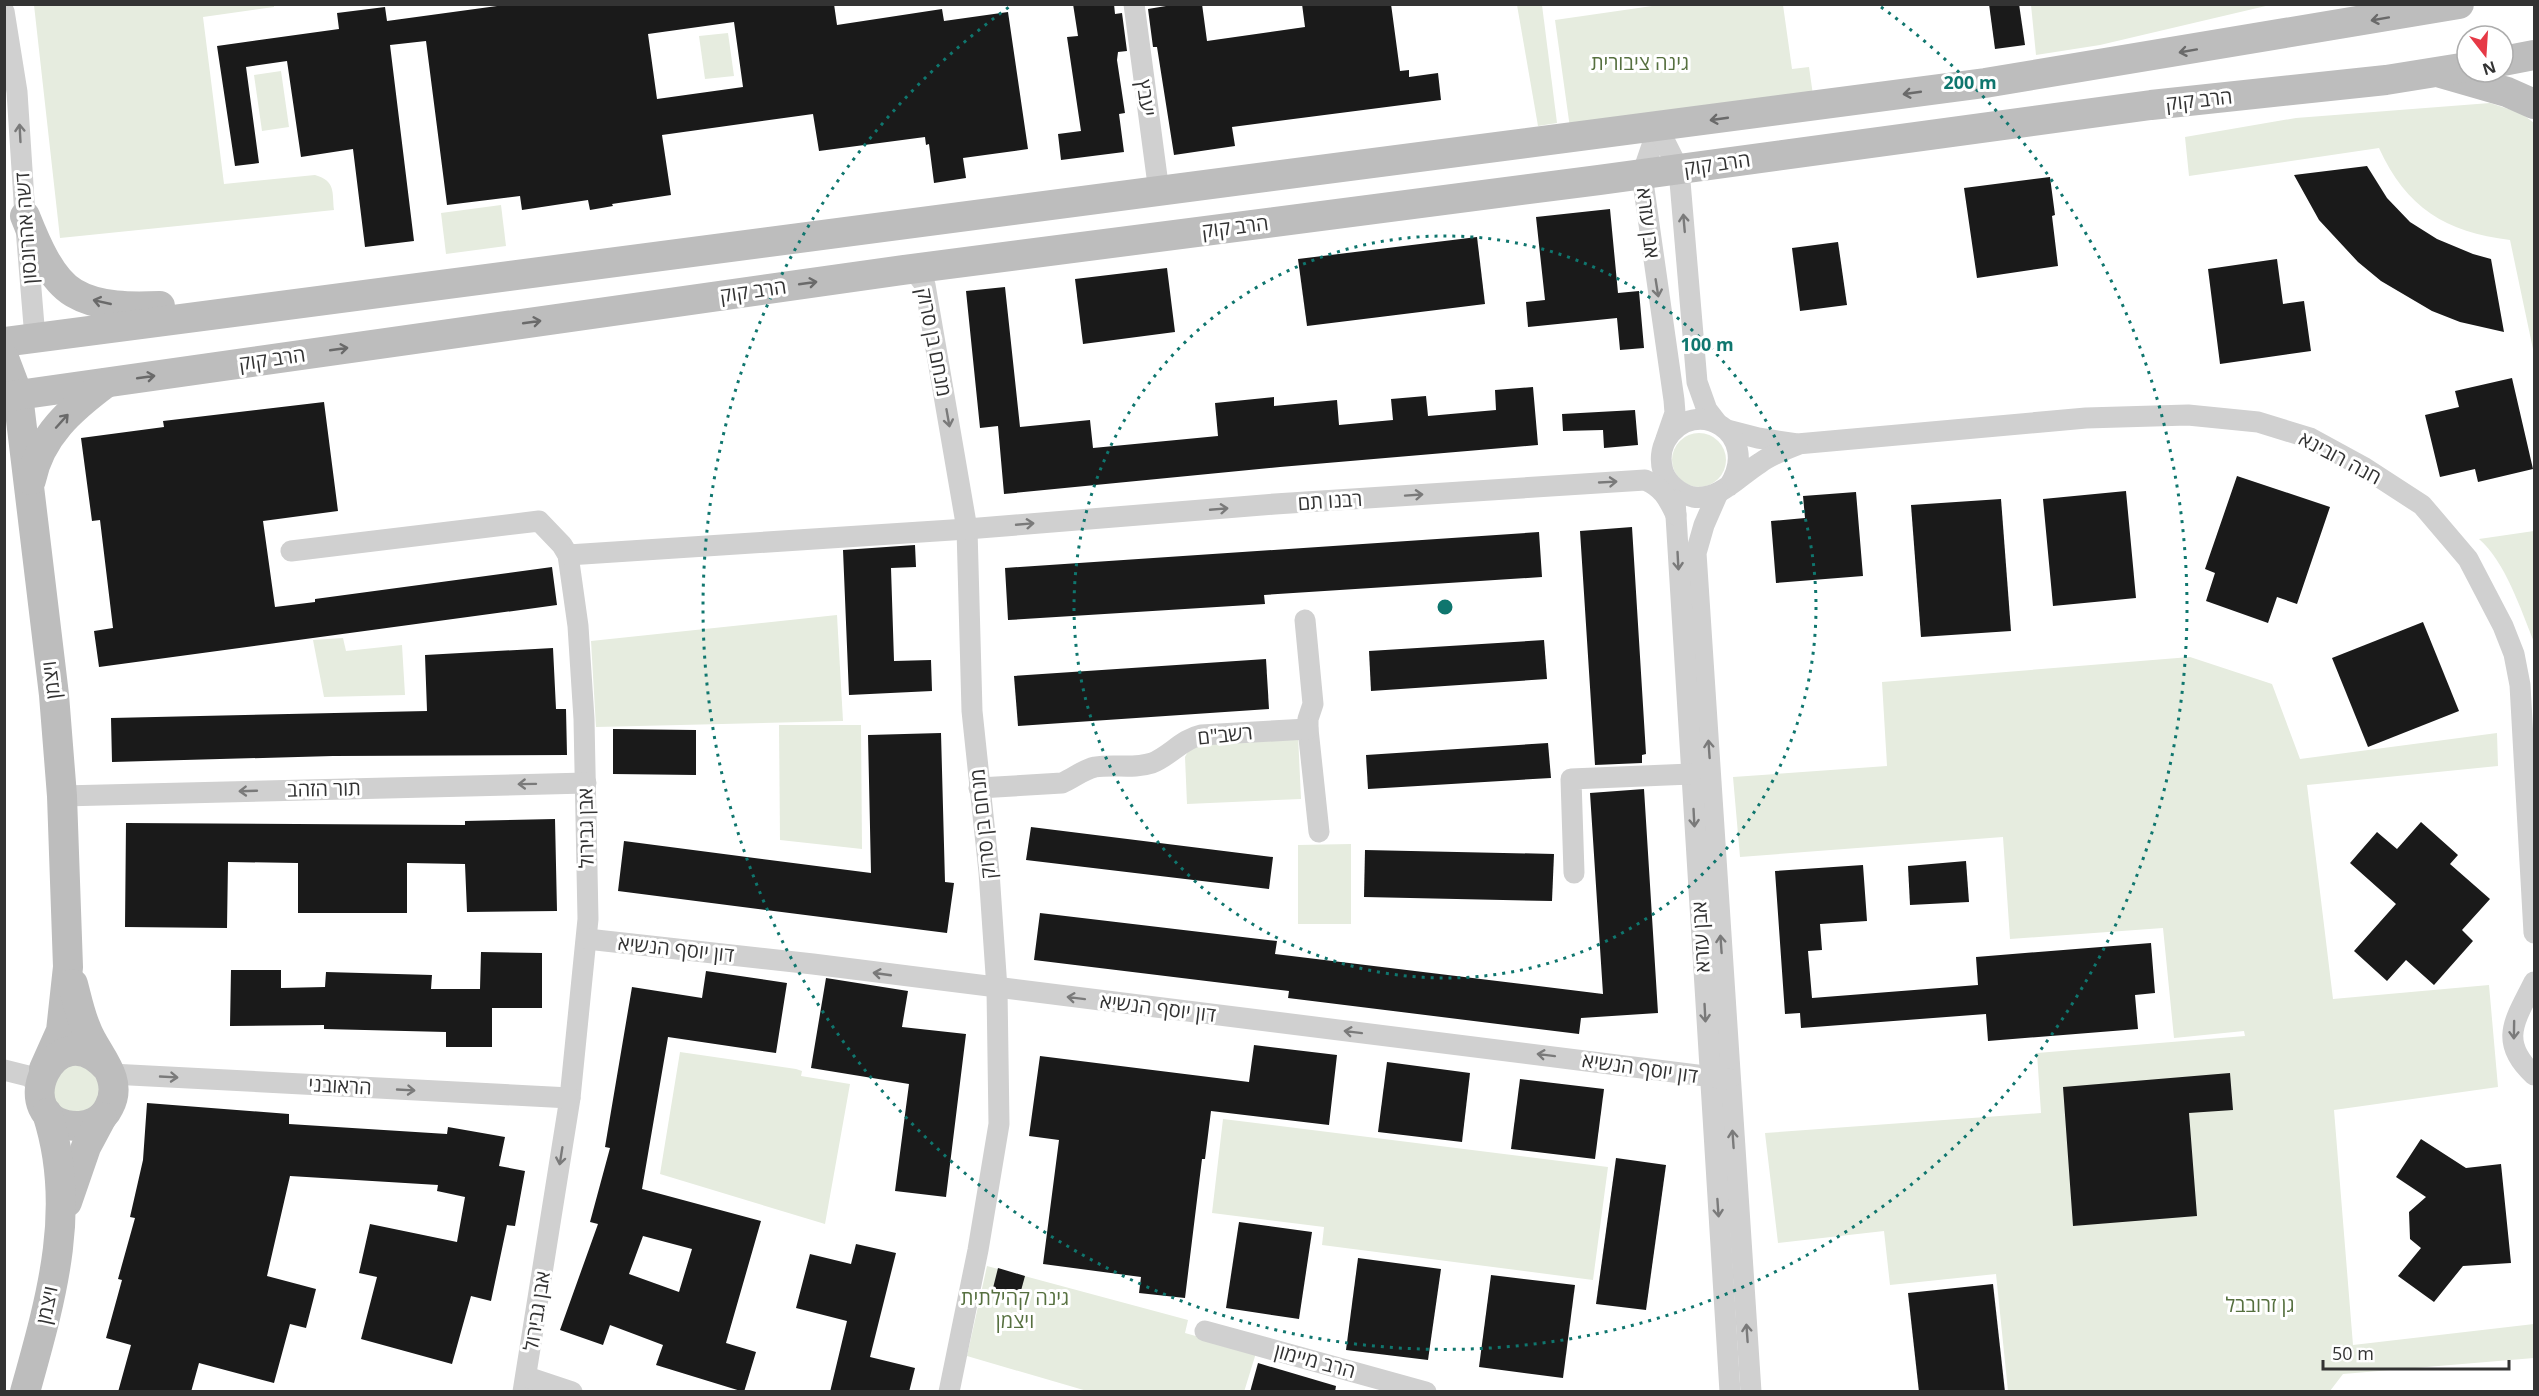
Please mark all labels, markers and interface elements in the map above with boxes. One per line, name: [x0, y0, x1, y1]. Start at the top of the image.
one-way arrow: [2371, 13, 2391, 24]
north arrow: [2455, 24, 2515, 84]
one-way arrow: [2179, 46, 2198, 57]
park label: גינה ציבורית: [1591, 49, 1689, 76]
text: N: [2480, 56, 2499, 81]
text: 200 m: [1943, 70, 1997, 94]
street label: יעבץ: [1131, 78, 1162, 118]
street label: הרב קוק: [2164, 83, 2234, 116]
one-way arrow: [1903, 88, 1923, 99]
one-way arrow: [1710, 114, 1730, 125]
one-way arrow: [14, 124, 25, 144]
street label: הרב קוק: [1682, 145, 1752, 182]
street label: דשה אהרונסון: [8, 171, 43, 285]
street label: אבן עזרא: [1631, 186, 1666, 260]
street label: הרב קוק: [1200, 209, 1270, 244]
one-way arrow: [1678, 214, 1689, 233]
street label: הרב קוק: [718, 272, 788, 309]
one-way arrow: [1651, 277, 1662, 297]
one-way arrow: [798, 278, 817, 289]
street label: מנחם בן סרוק: [911, 285, 958, 399]
one-way arrow: [93, 296, 112, 307]
one-way arrow: [521, 317, 541, 328]
text: 100 m: [1680, 332, 1734, 356]
street label: הרב קוק: [237, 340, 307, 377]
one-way arrow: [328, 344, 348, 355]
one-way arrow: [135, 371, 155, 382]
one-way arrow: [943, 407, 954, 427]
one-way arrow: [54, 414, 68, 429]
street label: חנה רובינא: [2294, 425, 2386, 491]
one-way arrow: [1598, 476, 1618, 487]
street label: רבנו תם: [1297, 485, 1363, 516]
one-way arrow: [1403, 489, 1423, 500]
one-way arrow: [1209, 503, 1229, 514]
one-way arrow: [1014, 518, 1034, 529]
one-way arrow: [1673, 550, 1684, 570]
centre of rings: [1435, 597, 1455, 617]
street label: ויצמן: [35, 659, 66, 701]
street label: רשב"ם: [1196, 718, 1254, 751]
one-way arrow: [1703, 740, 1714, 760]
street label: מנחם בן סרוק: [963, 768, 1002, 881]
street label: תור הזהב: [287, 774, 361, 803]
one-way arrow: [518, 779, 538, 790]
one-way arrow: [239, 785, 259, 797]
street label: אבן גבירול: [571, 788, 600, 868]
one-way arrow: [1688, 808, 1699, 828]
street label: אבן עזרא: [1685, 901, 1716, 973]
street label: דון יוסף הנשיא: [617, 929, 735, 968]
one-way arrow: [1715, 935, 1726, 954]
one-way arrow: [873, 968, 893, 979]
street label: דון יוסף הנשיא: [1099, 987, 1218, 1028]
one-way arrow: [1066, 993, 1086, 1004]
one-way arrow: [1700, 1002, 1711, 1022]
one-way arrow: [2509, 1019, 2520, 1039]
one-way arrow: [1343, 1026, 1363, 1037]
street label: דון יוסף הנשיא: [1581, 1046, 1700, 1089]
one-way arrow: [1537, 1050, 1557, 1061]
street label: הראובני: [308, 1070, 372, 1101]
one-way arrow: [159, 1072, 179, 1083]
one-way arrow: [395, 1084, 415, 1095]
one-way arrow: [1727, 1129, 1738, 1149]
one-way arrow: [555, 1145, 566, 1165]
one-way arrow: [1713, 1197, 1724, 1217]
street label: אבן גבירול: [517, 1269, 556, 1353]
street label: ויצמן: [29, 1283, 64, 1326]
park label: גינה קהילתית ויצמן: [961, 1284, 1069, 1334]
park label: גן זרובבל: [2225, 1291, 2295, 1318]
one-way arrow: [1741, 1324, 1752, 1344]
scale bar: [2323, 1333, 2509, 1371]
street label: הרב מיימון: [1272, 1337, 1359, 1384]
text: 50 m: [2332, 1341, 2374, 1365]

